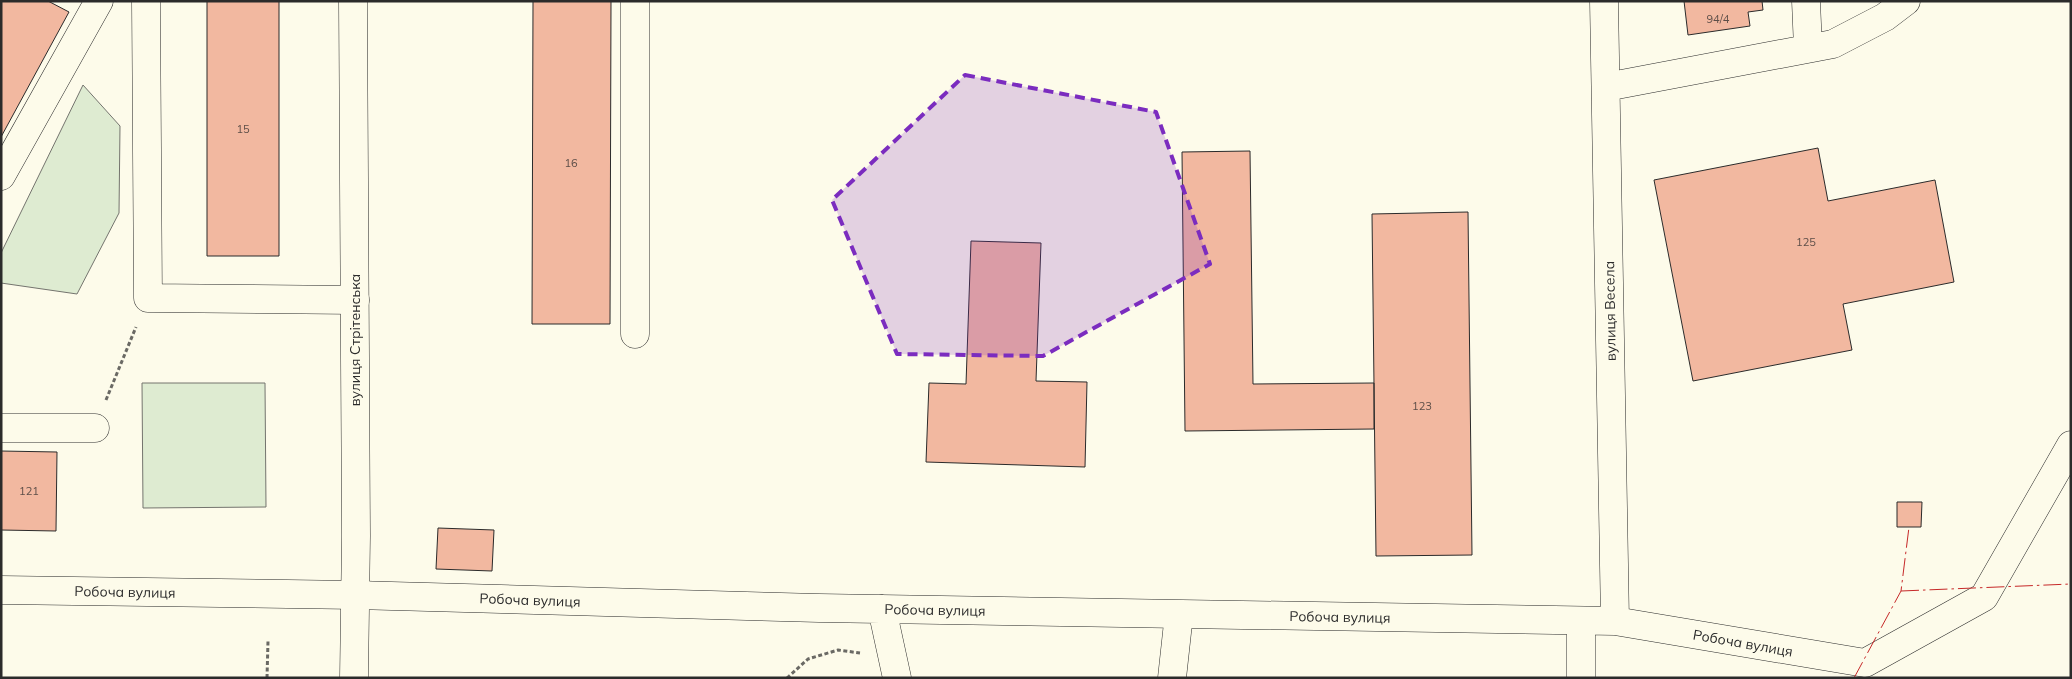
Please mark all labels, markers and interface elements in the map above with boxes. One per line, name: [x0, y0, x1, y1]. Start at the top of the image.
house number: 94/4: [1707, 12, 1730, 26]
house number: 15: [236, 122, 250, 136]
house number: 16: [564, 156, 578, 170]
house number: 125: [1796, 235, 1816, 249]
street label: вулиця Весела: [1600, 261, 1620, 361]
street label: вулиця Стрітенська: [346, 274, 364, 406]
house number: 123: [1412, 399, 1432, 413]
house number: 121: [19, 484, 39, 498]
street label: Робоча вулиця: [74, 582, 176, 602]
street label: Робоча вулиця: [479, 589, 581, 611]
street label: Робоча вулиця: [884, 600, 986, 620]
street label: Робоча вулиця: [1289, 607, 1391, 627]
street label: Робоча вулиця: [1692, 625, 1794, 661]

